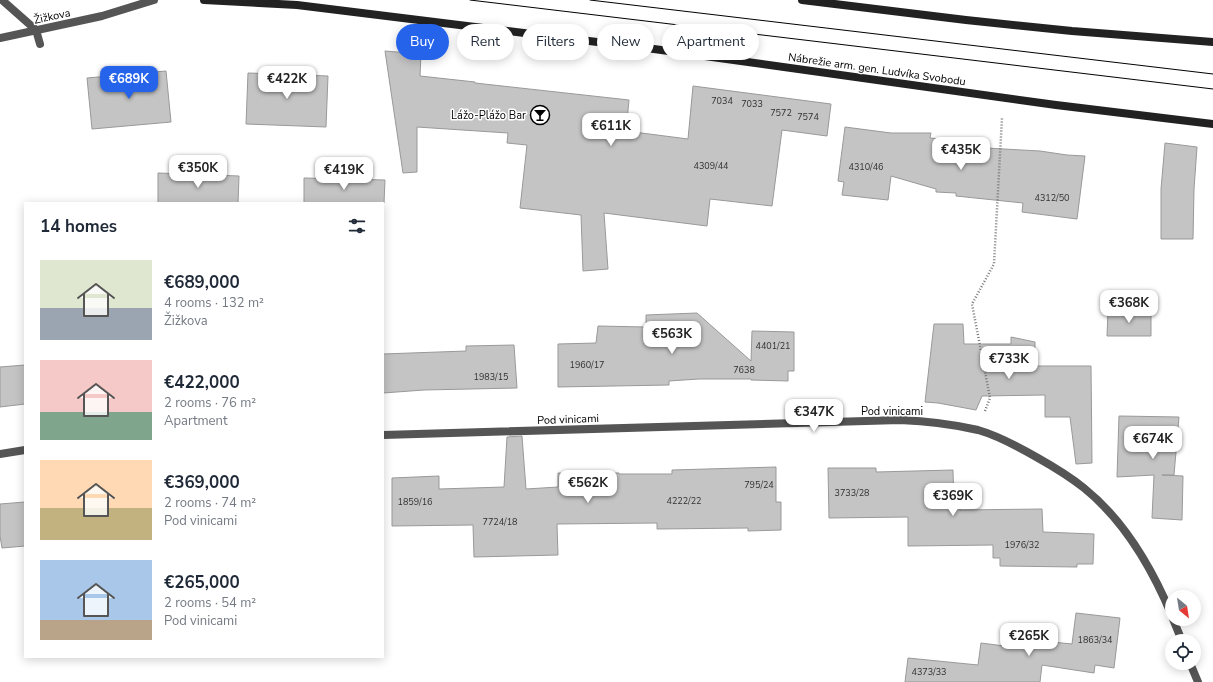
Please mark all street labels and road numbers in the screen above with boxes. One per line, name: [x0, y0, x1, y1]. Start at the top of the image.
street label: Žižkova: [32, 4, 72, 28]
street label: Nábrežie arm. gen. Ludvíka Svobodu: [787, 50, 967, 89]
street label: Pod vinicami: [861, 404, 923, 419]
street label: Pod vinicami: [537, 411, 599, 428]

